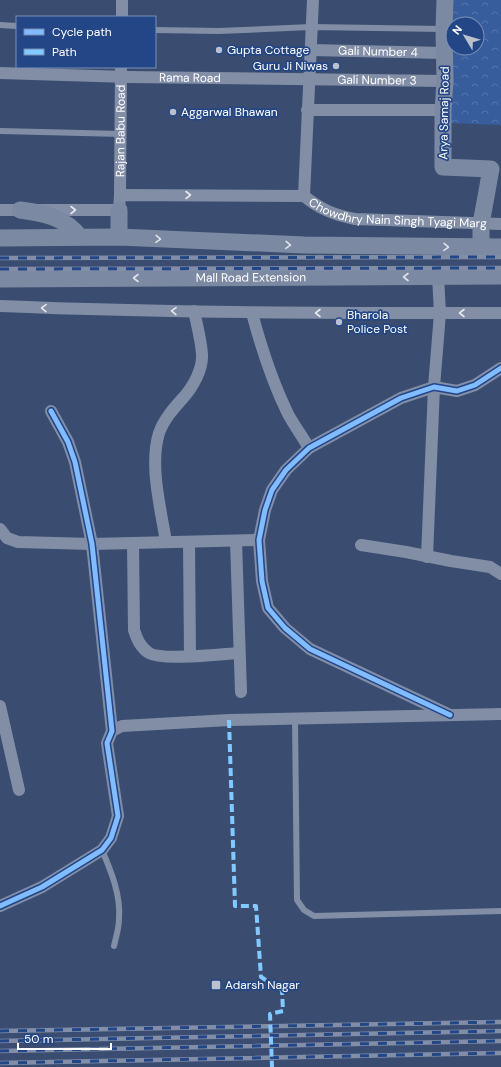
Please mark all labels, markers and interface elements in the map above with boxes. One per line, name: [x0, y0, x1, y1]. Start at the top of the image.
legend: [16, 16, 156, 68]
north arrow: [445, 16, 485, 56]
text: N: [449, 22, 465, 37]
text: Cycle path: [52, 24, 112, 40]
place label: Gupta Cottage: [227, 42, 310, 58]
street label: Gali Number 4: [338, 43, 418, 60]
text: Path: [52, 44, 77, 60]
marker: Gupta Cottage: [214, 45, 224, 55]
place label: Guru Ji Niwas: [253, 58, 328, 74]
marker: Guru Ji Niwas: [331, 61, 341, 71]
street label: Arya Samaj Road: [435, 66, 453, 160]
street label: Rama Road: [159, 69, 221, 86]
street label: Gali Number 3: [337, 72, 417, 89]
street label: Rajan Babu Road: [112, 85, 129, 177]
place label: Aggarwal Bhawan: [181, 104, 278, 120]
marker: Aggarwal Bhawan: [168, 107, 178, 117]
one-way arrow: [185, 191, 191, 199]
street label: Chowdhry Nain Singh Tyagi Marg: [306, 194, 487, 232]
one-way arrow: [70, 206, 76, 214]
one-way arrow: [155, 234, 161, 243]
one-way arrow: [285, 240, 291, 249]
one-way arrow: [443, 243, 449, 251]
street label: Mall Road Extension: [196, 269, 306, 286]
one-way arrow: [403, 272, 409, 281]
one-way arrow: [133, 274, 139, 282]
one-way arrow: [41, 303, 47, 312]
one-way arrow: [171, 307, 177, 315]
place label: Bharola Police Post: [347, 307, 408, 337]
one-way arrow: [315, 309, 321, 317]
one-way arrow: [459, 309, 465, 317]
marker: Bharola Police Post: [334, 317, 344, 327]
place label: Adarsh Nagar: [225, 977, 300, 993]
marker: Adarsh Nagar: [210, 979, 222, 991]
scale bar: [18, 1025, 111, 1051]
text: 50 m: [24, 1031, 53, 1047]

